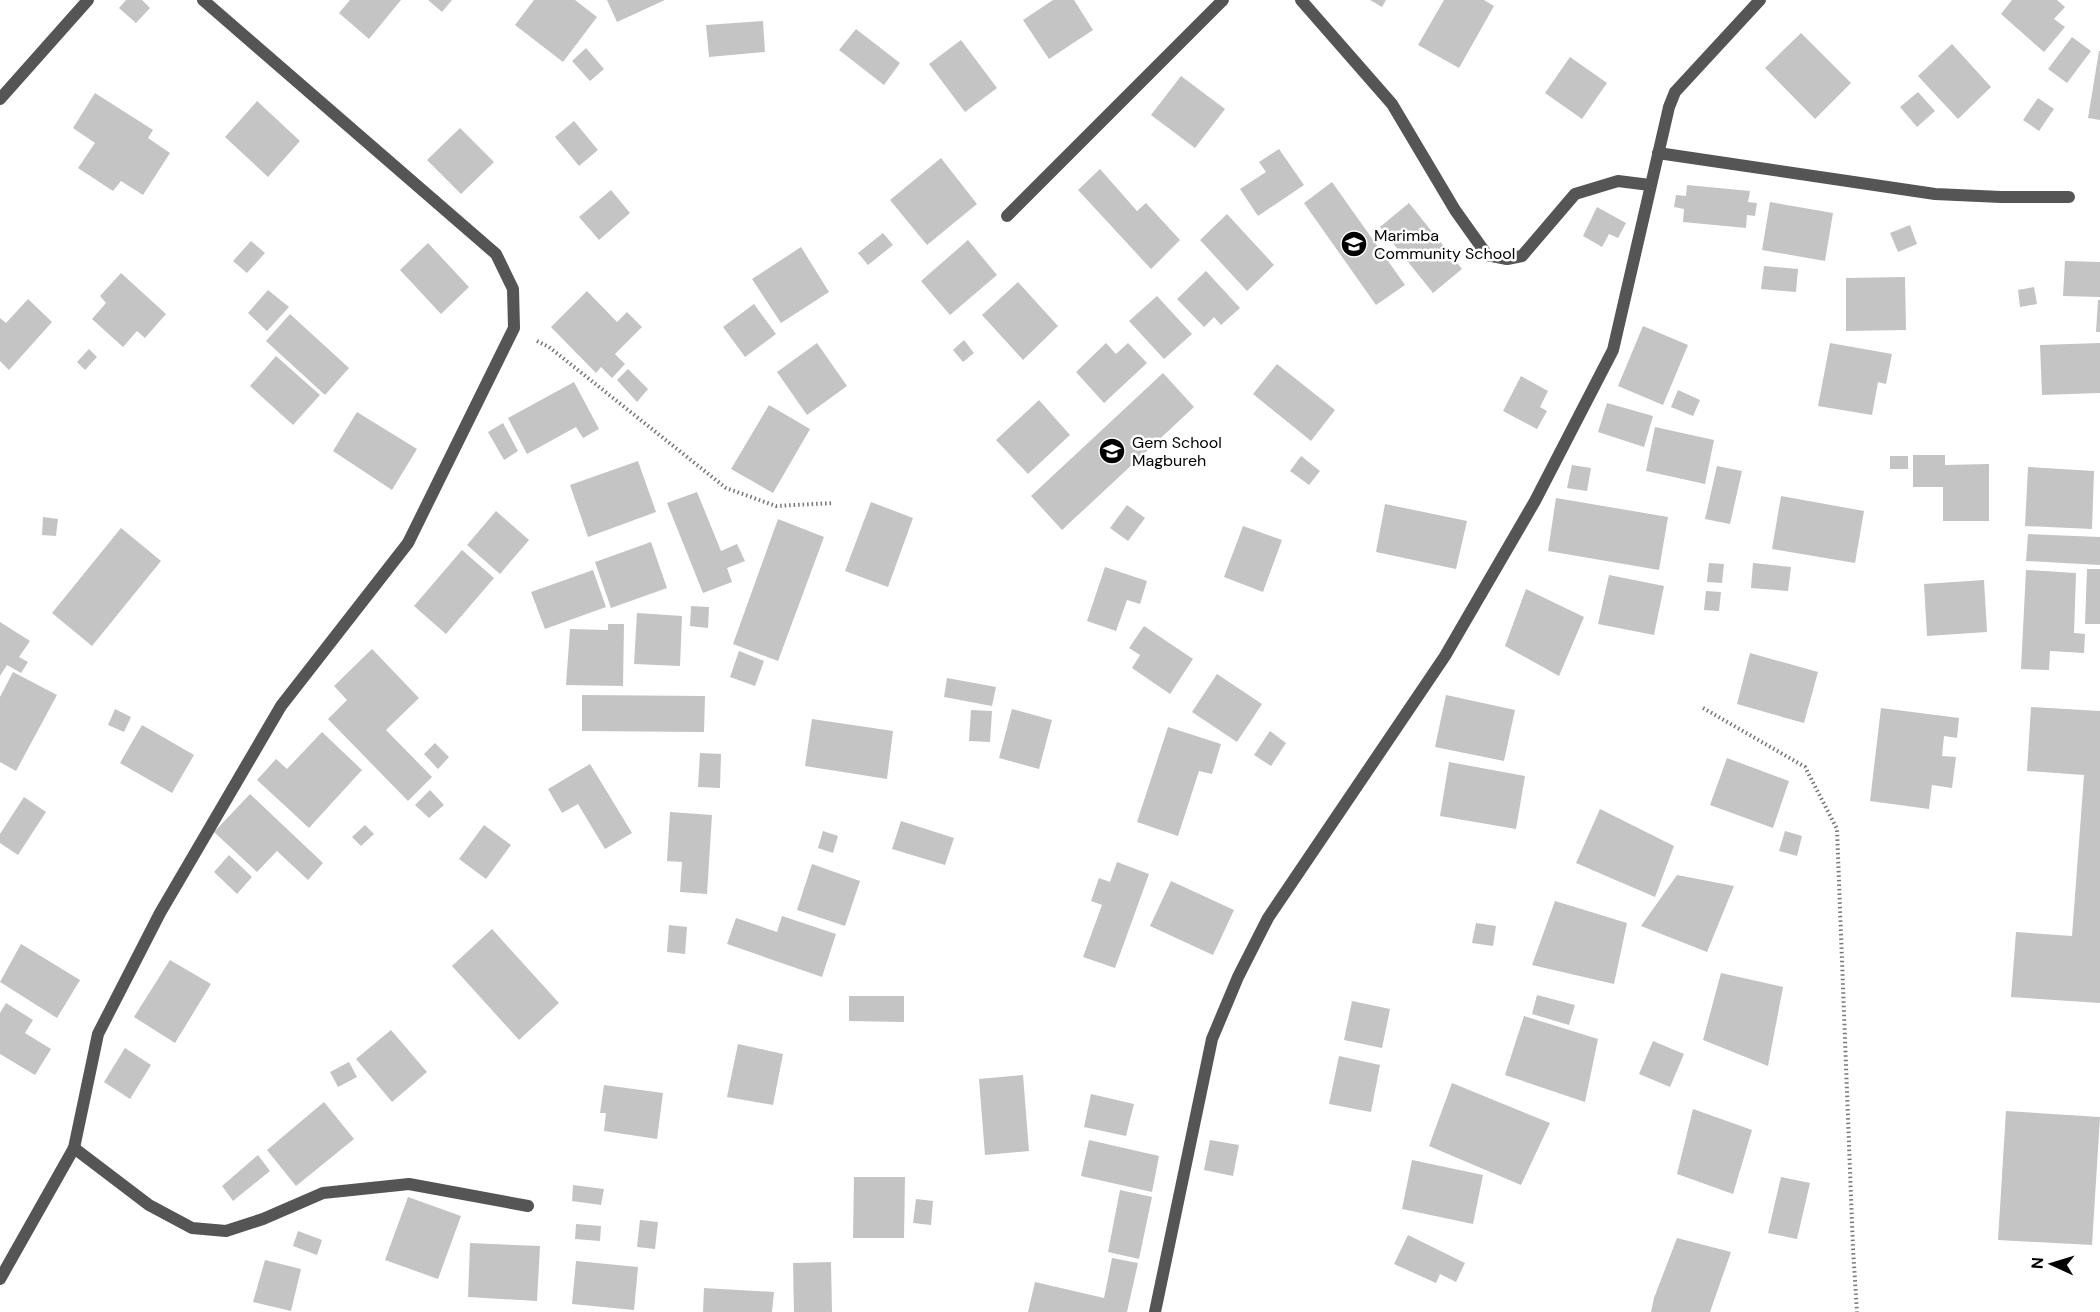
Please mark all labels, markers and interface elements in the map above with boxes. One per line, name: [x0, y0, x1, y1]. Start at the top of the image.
place label: Marimba Community School: [1374, 225, 1515, 264]
school or university icon: Marimba Community School: [1339, 229, 1369, 259]
place label: Gem School Magbureh: [1132, 432, 1222, 471]
school or university icon: Gem School Magbureh: [1097, 436, 1127, 466]
north arrow: [2022, 1234, 2082, 1294]
text: N: [2027, 1256, 2048, 1270]

